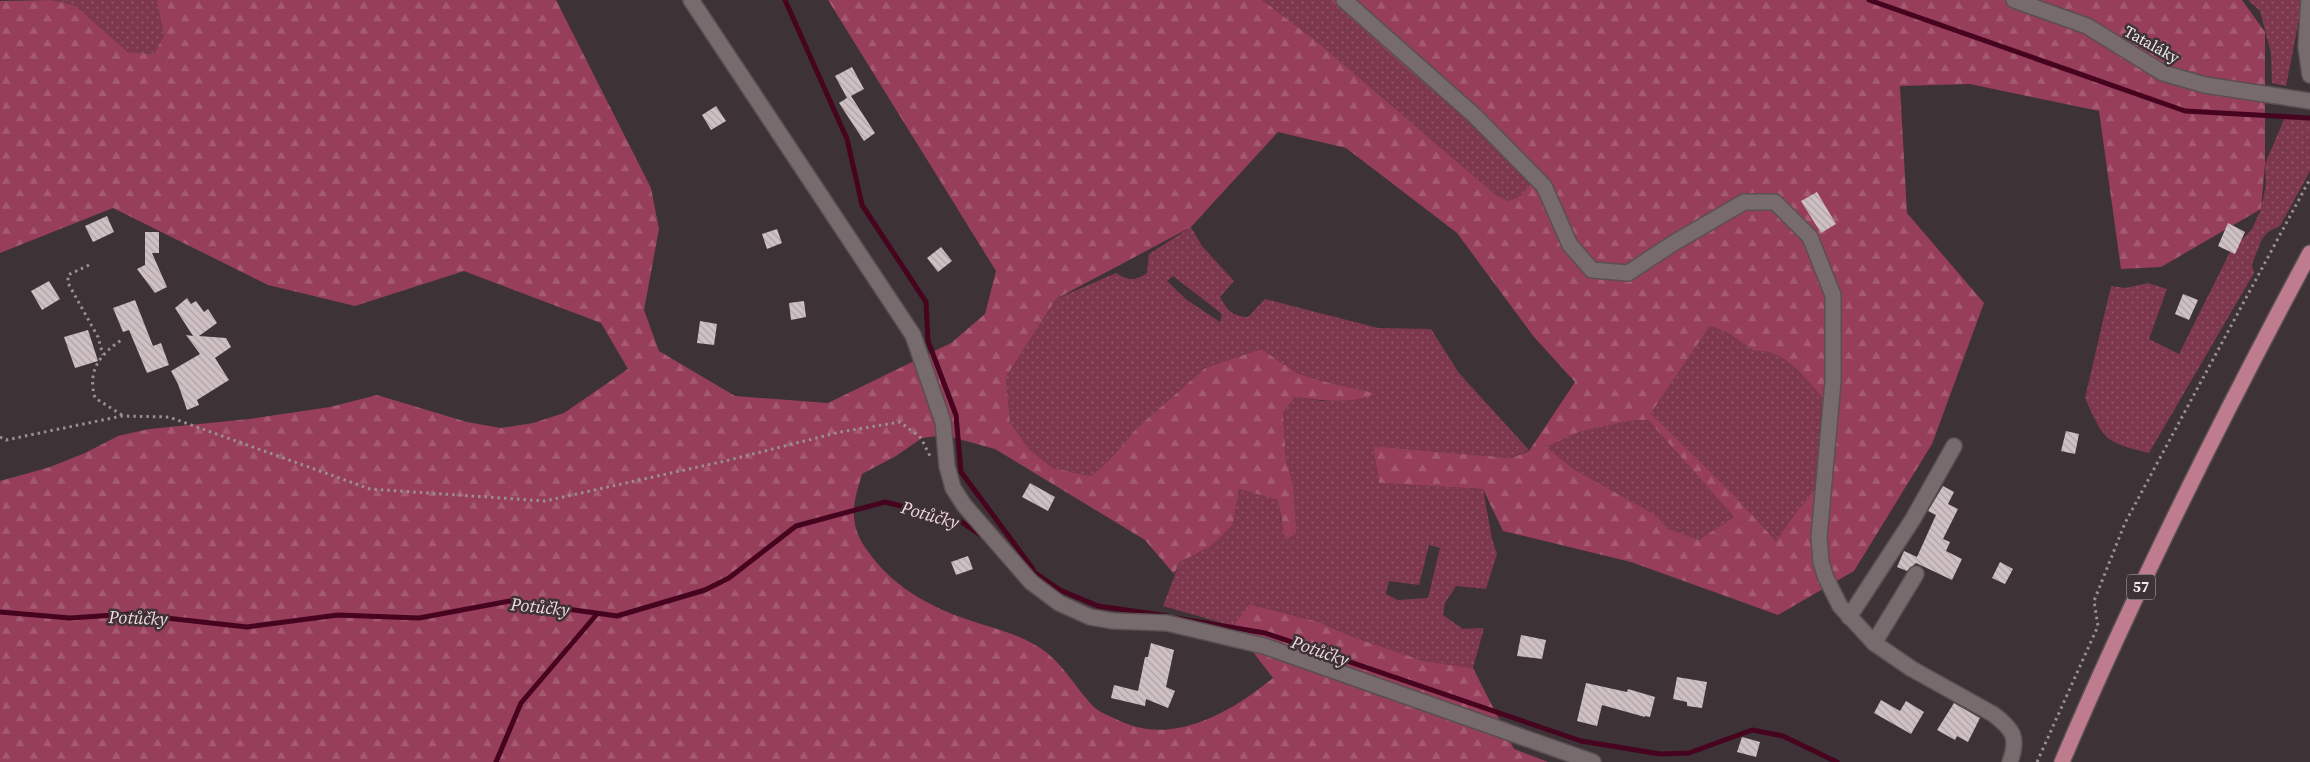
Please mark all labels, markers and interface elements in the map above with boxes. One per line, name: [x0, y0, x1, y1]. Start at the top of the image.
street label: Tataláky: [2120, 20, 2184, 69]
water label: Potůčky: [897, 494, 962, 535]
road number: 57: [2127, 574, 2155, 600]
water label: Potůčky: [508, 591, 571, 622]
water label: Potůčky: [107, 604, 168, 631]
water label: Potůčky: [1287, 629, 1353, 672]

